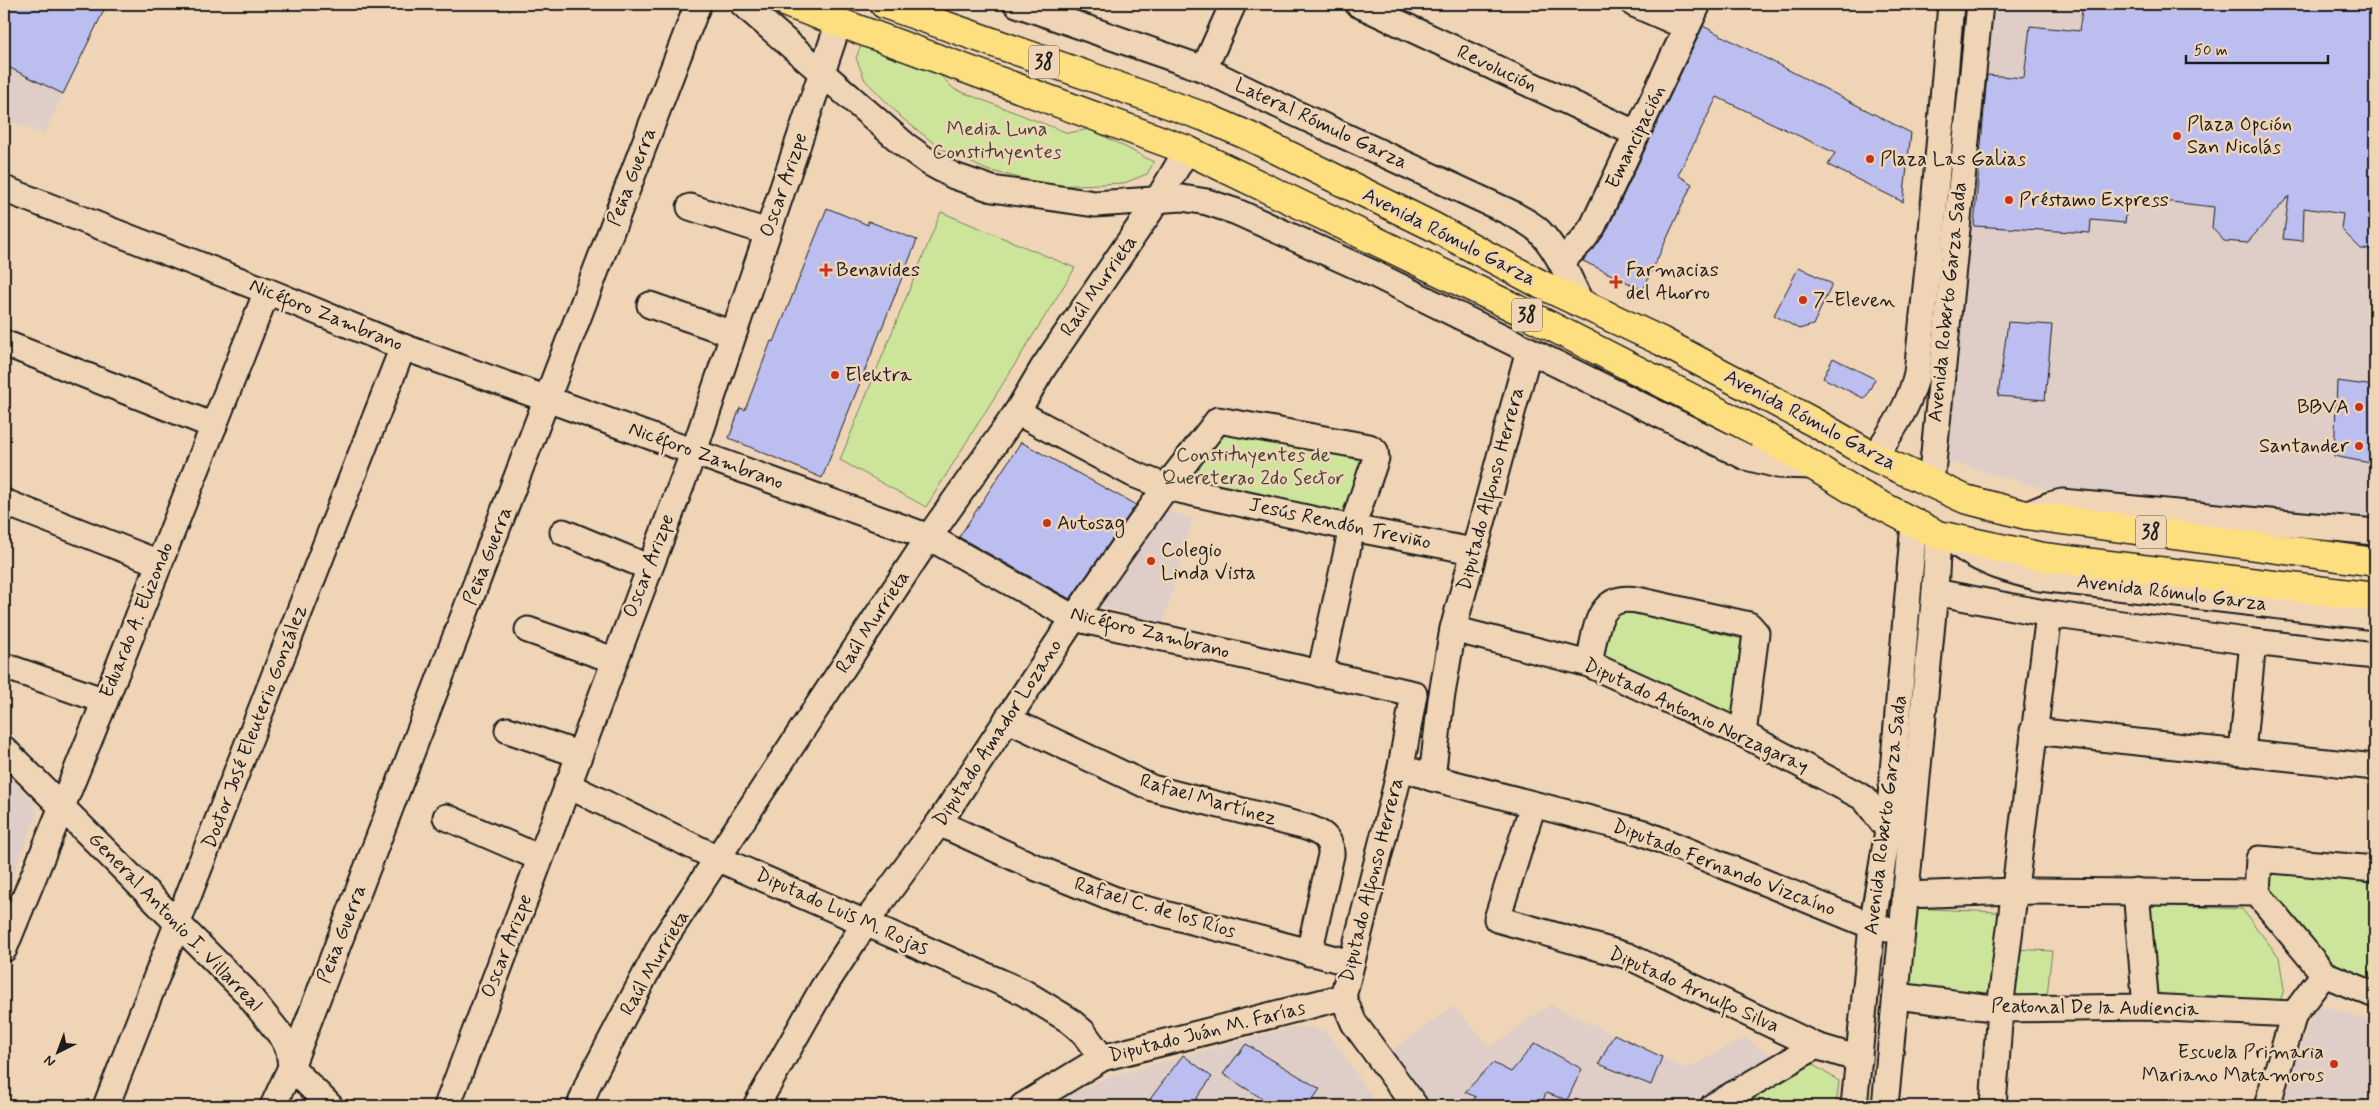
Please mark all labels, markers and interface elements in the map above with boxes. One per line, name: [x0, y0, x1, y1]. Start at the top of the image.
scale bar: [2186, 32, 2329, 64]
street label: Revolución: [1452, 39, 1542, 99]
text: 50 m: [2194, 41, 2228, 61]
road number: 38: [1029, 46, 1059, 78]
street label: Lateral Rómulo Garza: [1230, 72, 1412, 176]
street label: Emancipación: [1599, 81, 1673, 193]
place label: Plaza Opción San Nicolás: [2187, 111, 2292, 161]
park label: Media Luna Constituyentes: [932, 116, 1062, 166]
street label: Peña Guerra: [601, 124, 663, 230]
street label: Oscar Arizpe: [753, 129, 815, 241]
marker: Plaza Opción San Nicolás: [2171, 130, 2183, 142]
place label: Plaza Las Galias: [1880, 146, 2026, 173]
marker: Plaza Las Galias: [1864, 153, 1876, 165]
street label: Avenida Roberto Garza Sada: [1922, 180, 1974, 424]
street label: Avenida Rómulo Garza: [1358, 182, 1540, 292]
place label: Préstamo Express: [2019, 187, 2169, 214]
marker: Préstamo Express: [2003, 194, 2015, 206]
street label: Raúl Murrieta: [1054, 230, 1144, 342]
place label: Benavides: [836, 257, 920, 284]
place label: Farmacias del Ahorro: [1626, 257, 1719, 307]
marker: Benavides: [820, 264, 832, 276]
street label: Nicéforo Zambrano: [245, 272, 407, 360]
marker: Farmacias del Ahorro: [1610, 276, 1622, 288]
place label: 7-Eleven: [1813, 287, 1896, 314]
marker: 7-Eleven: [1797, 294, 1809, 306]
road number: 38: [1512, 298, 1542, 332]
place label: Elektra: [845, 362, 913, 389]
street label: Avenida Rómulo Garza: [1719, 363, 1901, 477]
marker: Elektra: [829, 369, 841, 381]
street label: Diputado Alfonso Herrera: [1451, 384, 1533, 594]
place label: BBVA: [2297, 394, 2349, 421]
marker: BBVA: [2353, 401, 2365, 413]
street label: Nicéforo Zambrano: [624, 415, 787, 498]
place label: Santander: [2259, 433, 2350, 460]
marker: Santander: [2353, 440, 2365, 452]
park label: Constituyentes de Quereterao 2do Sector: [1162, 442, 1344, 492]
street label: Jesús Rendón Treviño: [1246, 491, 1434, 557]
street label: Peña Guerra: [457, 503, 519, 609]
street label: Oscar Arizpe: [617, 510, 681, 622]
place label: Autosag: [1057, 510, 1125, 538]
road number: 38: [2136, 516, 2166, 548]
marker: Autosag: [1041, 517, 1053, 529]
place label: Colegio Linda Vista: [1161, 537, 1256, 587]
street label: Eduardo A. Elizondo: [93, 538, 181, 702]
marker: Colegio Linda Vista: [1145, 555, 1157, 567]
street label: Raúl Murrieta: [830, 565, 916, 679]
street label: Avenida Rómulo Garza: [2075, 568, 2269, 618]
street label: Nicéforo Zambrano: [1067, 600, 1232, 668]
street label: Doctor José Eleuterio González: [196, 601, 314, 853]
street label: Diputado Amador Lozano: [927, 634, 1069, 832]
street label: Diputado Antonio Norzagaray: [1579, 652, 1813, 780]
street label: Avenida Roberto Garza Sada: [1858, 693, 1914, 937]
street label: Rafael Martínez: [1136, 768, 1280, 832]
street label: Diputado Alfonso Herrera: [1333, 775, 1412, 986]
street label: Diputado Fernando Vizcaíno: [1608, 813, 1840, 923]
street label: General Antonio I. Villarreal: [82, 826, 268, 1018]
street label: Diputado Luis M. Rojas: [751, 862, 933, 962]
street label: Rafael C. de los Ríos: [1071, 871, 1239, 945]
street label: Peña Guerra: [311, 881, 373, 987]
street label: Oscar Arizpe: [475, 890, 539, 1002]
street label: Raúl Murrieta: [614, 905, 696, 1021]
street label: Diputado Arnulfo Silva: [1604, 940, 1783, 1042]
street label: Peatonal De la Audiencia: [1991, 993, 2200, 1023]
street label: Diputado Juán M. Farías: [1106, 994, 1308, 1070]
north arrow: [32, 1028, 82, 1078]
place label: Escuela Primaria Mariano Matamoros: [2142, 1039, 2324, 1089]
text: N: [40, 1051, 59, 1071]
marker: Escuela Primaria Mariano Matamoros: [2328, 1058, 2340, 1070]

